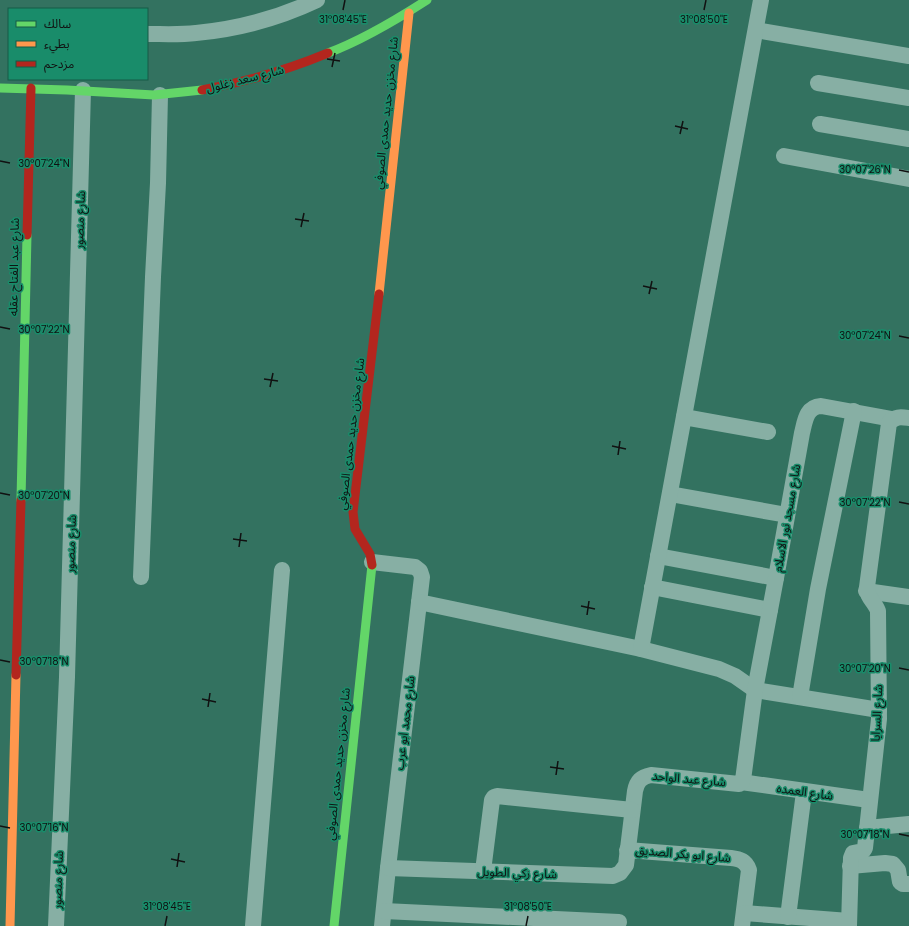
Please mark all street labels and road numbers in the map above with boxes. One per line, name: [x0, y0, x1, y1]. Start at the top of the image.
street label: شارع مخزن حديد حمدى الصوفي: [369, 36, 404, 190]
street label: شارع سعد زغلول: [204, 61, 286, 97]
street label: شارع منصور: [70, 190, 90, 251]
street label: شارع عبد الفتاح عقله: [4, 218, 24, 316]
street label: شارع مخزن حديد حمدى الصوفي: [333, 357, 370, 511]
street label: شارع مسجد نور الاسلام: [769, 463, 805, 573]
street label: شارع منصور: [61, 514, 81, 575]
street label: شارع محمد ابو عرب: [390, 675, 420, 771]
street label: شارع السرايا: [867, 684, 887, 742]
street label: شارع مخزن حديد حمدى الصوفي: [321, 687, 356, 841]
street label: شارع عبد الواحد: [651, 767, 727, 791]
street label: شارع العمده: [776, 779, 834, 805]
street label: شارع ابو بكر الصديق: [634, 841, 732, 867]
street label: شارع منصور: [48, 850, 68, 911]
street label: شارع زكي الطويل: [477, 863, 557, 884]

